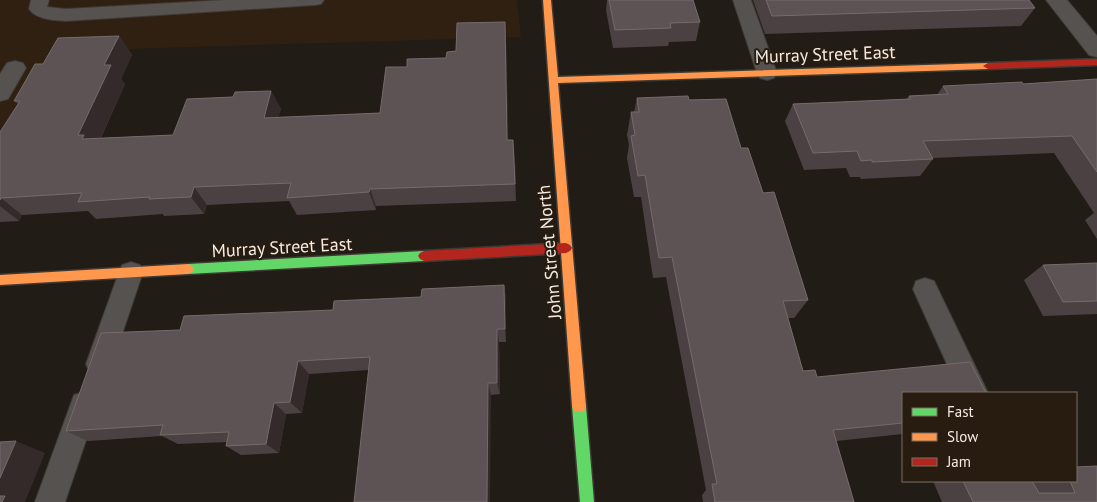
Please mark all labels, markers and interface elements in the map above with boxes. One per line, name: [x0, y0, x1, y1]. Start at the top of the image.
street label: Murray Street East: [754, 40, 896, 68]
street label: John Street North: [532, 184, 566, 321]
street label: Murray Street East: [211, 232, 353, 262]
legend: [902, 392, 1077, 482]
text: Fast: [947, 402, 974, 421]
text: Slow: [947, 427, 978, 446]
text: Jam: [946, 452, 971, 471]

